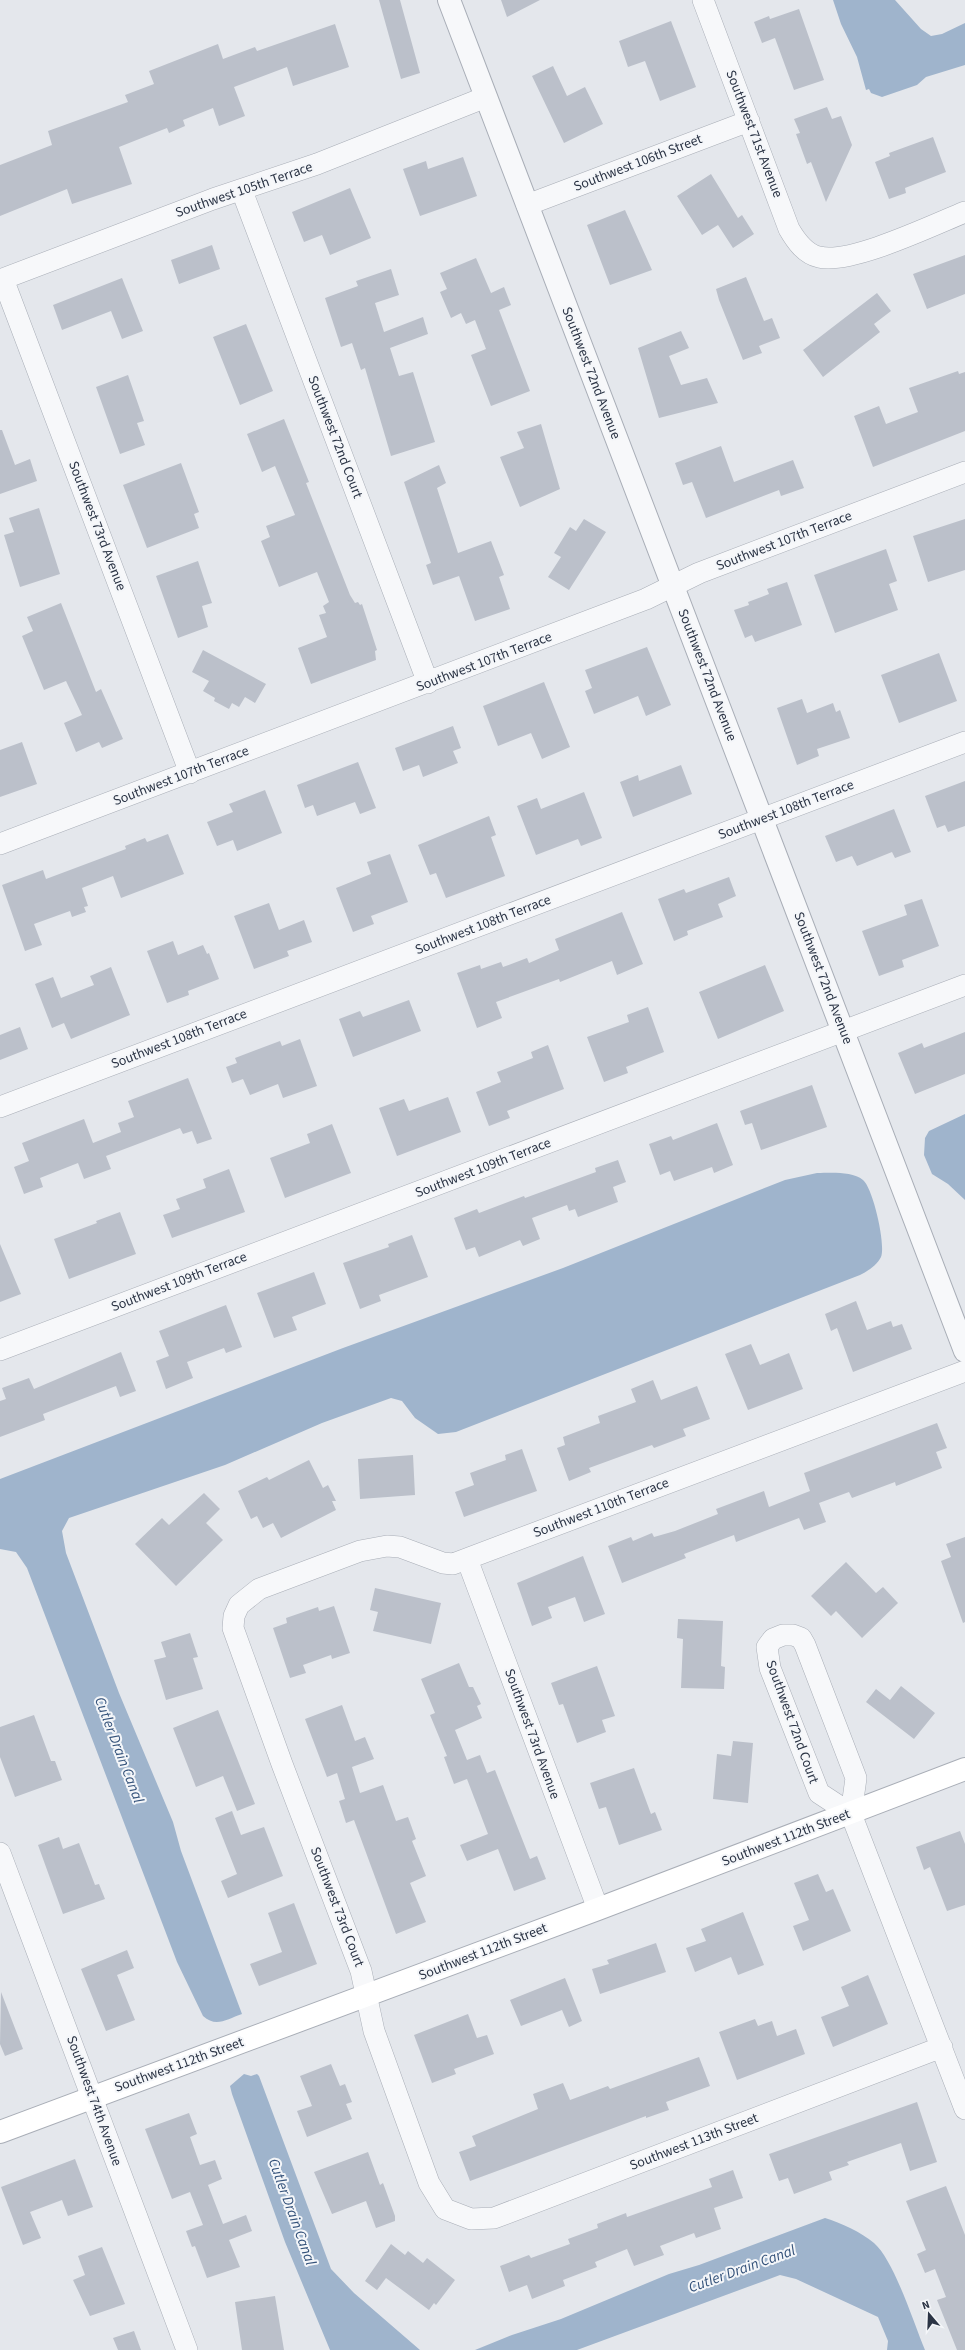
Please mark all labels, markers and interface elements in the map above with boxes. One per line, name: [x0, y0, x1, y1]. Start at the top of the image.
street label: Southwest 71st Avenue: [720, 67, 788, 201]
street label: Southwest 106th Street: [571, 129, 705, 197]
street label: Southwest 105th Terrace: [173, 157, 315, 223]
street label: Southwest 72nd Avenue: [557, 304, 626, 442]
street label: Southwest 72nd Court: [302, 373, 368, 502]
street label: Southwest 73rd Avenue: [63, 458, 131, 594]
street label: Southwest 107th Terrace: [713, 506, 855, 576]
street label: Southwest 72nd Avenue: [673, 606, 742, 744]
street label: Southwest 107th Terrace: [413, 627, 555, 697]
street label: Southwest 107th Terrace: [110, 741, 252, 811]
street label: Southwest 108th Terrace: [715, 775, 857, 845]
street label: Southwest 108th Terrace: [412, 890, 554, 960]
street label: Southwest 72nd Avenue: [789, 909, 858, 1047]
street label: Southwest 108th Terrace: [108, 1004, 250, 1074]
street label: Southwest 109th Terrace: [412, 1133, 554, 1203]
street label: Southwest 109th Terrace: [108, 1247, 250, 1317]
street label: Southwest 110th Terrace: [530, 1473, 672, 1543]
street label: Southwest 72nd Court: [760, 1657, 824, 1787]
street label: Southwest 73rd Avenue: [499, 1666, 565, 1802]
water label: Cutler Drain Canal: [89, 1694, 149, 1806]
street label: Southwest 112th Street: [719, 1804, 853, 1872]
street label: Southwest 73rd Court: [305, 1844, 369, 1970]
street label: Southwest 112th Street: [416, 1918, 550, 1986]
street label: Southwest 112th Street: [112, 2032, 247, 2098]
street label: Southwest 74th Avenue: [61, 2033, 127, 2169]
street label: Southwest 113th Street: [627, 2108, 761, 2176]
water label: Cutler Drain Canal: [263, 2156, 321, 2269]
water label: Cutler Drain Canal: [686, 2240, 799, 2298]
north arrow: [909, 2294, 949, 2334]
text: N: [920, 2297, 932, 2313]

